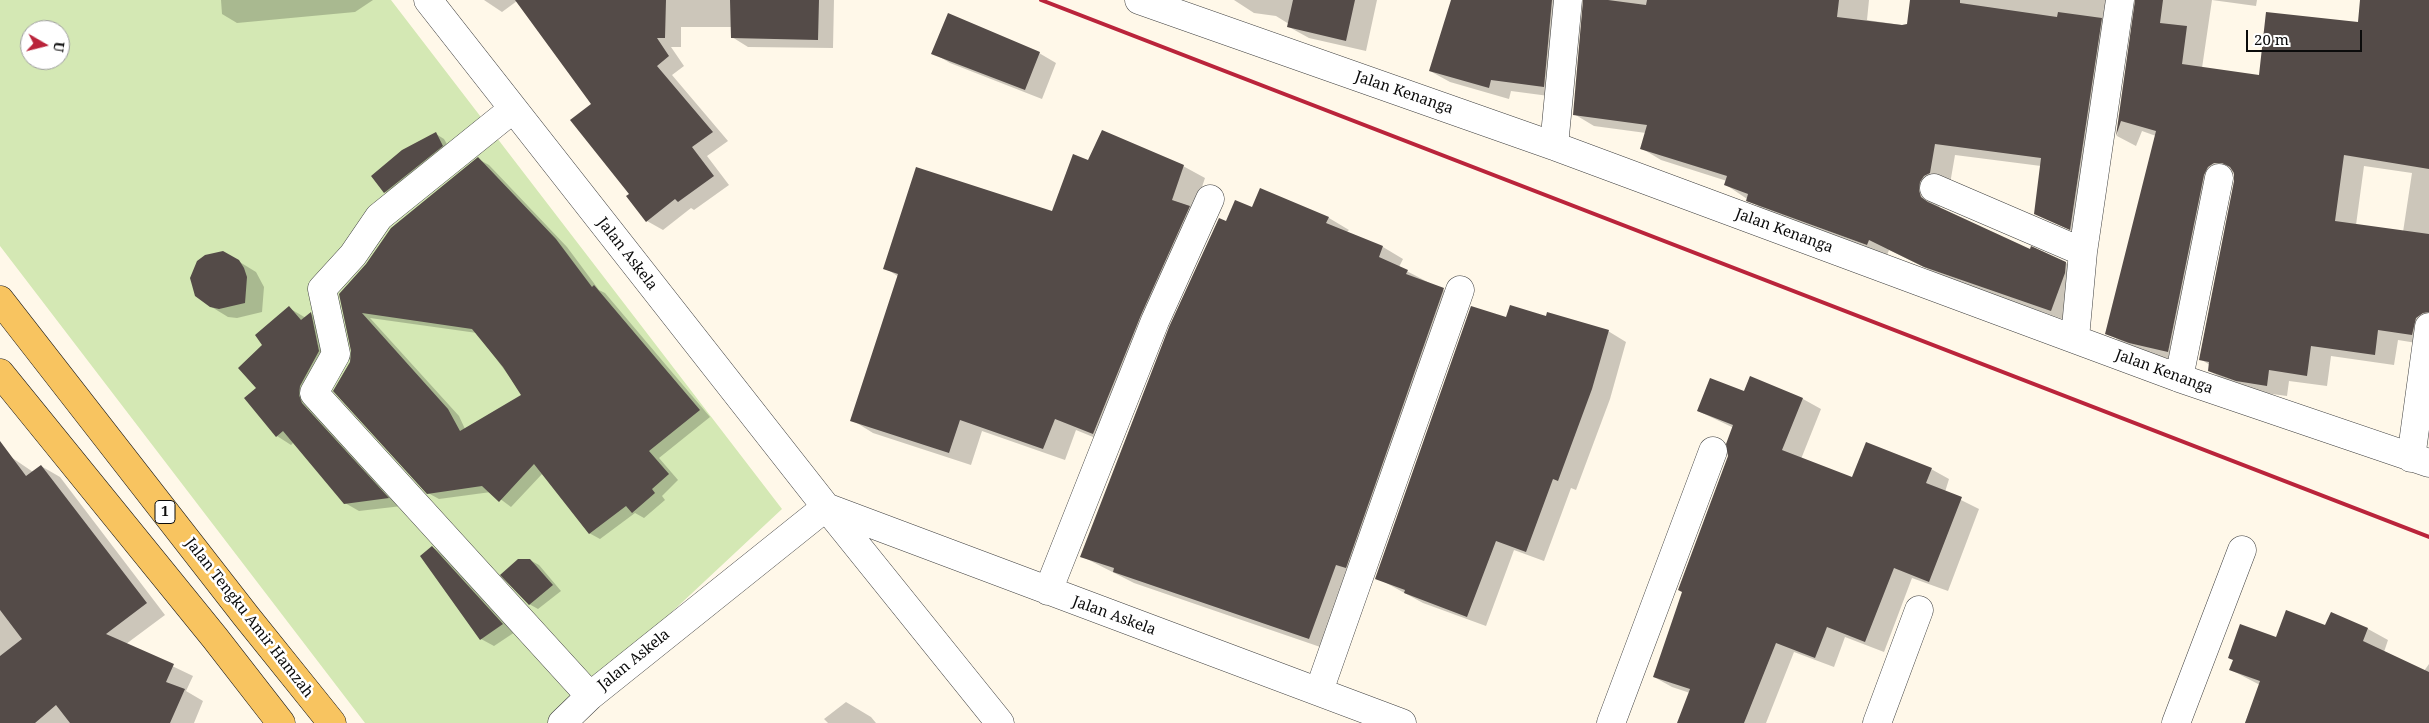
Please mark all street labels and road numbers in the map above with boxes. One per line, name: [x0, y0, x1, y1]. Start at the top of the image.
street label: Jalan Kenanga: [1352, 68, 1456, 118]
street label: Jalan Kenanga: [1733, 205, 1835, 257]
street label: Jalan Askela: [593, 214, 661, 294]
street label: Jalan Kenanga: [2113, 346, 2215, 398]
road number: 1: [155, 501, 175, 524]
street label: Jalan Tengku Amir Hamzah: [181, 535, 317, 701]
street label: Jalan Askela: [1070, 593, 1158, 639]
street label: Jalan Askela: [594, 626, 674, 694]

